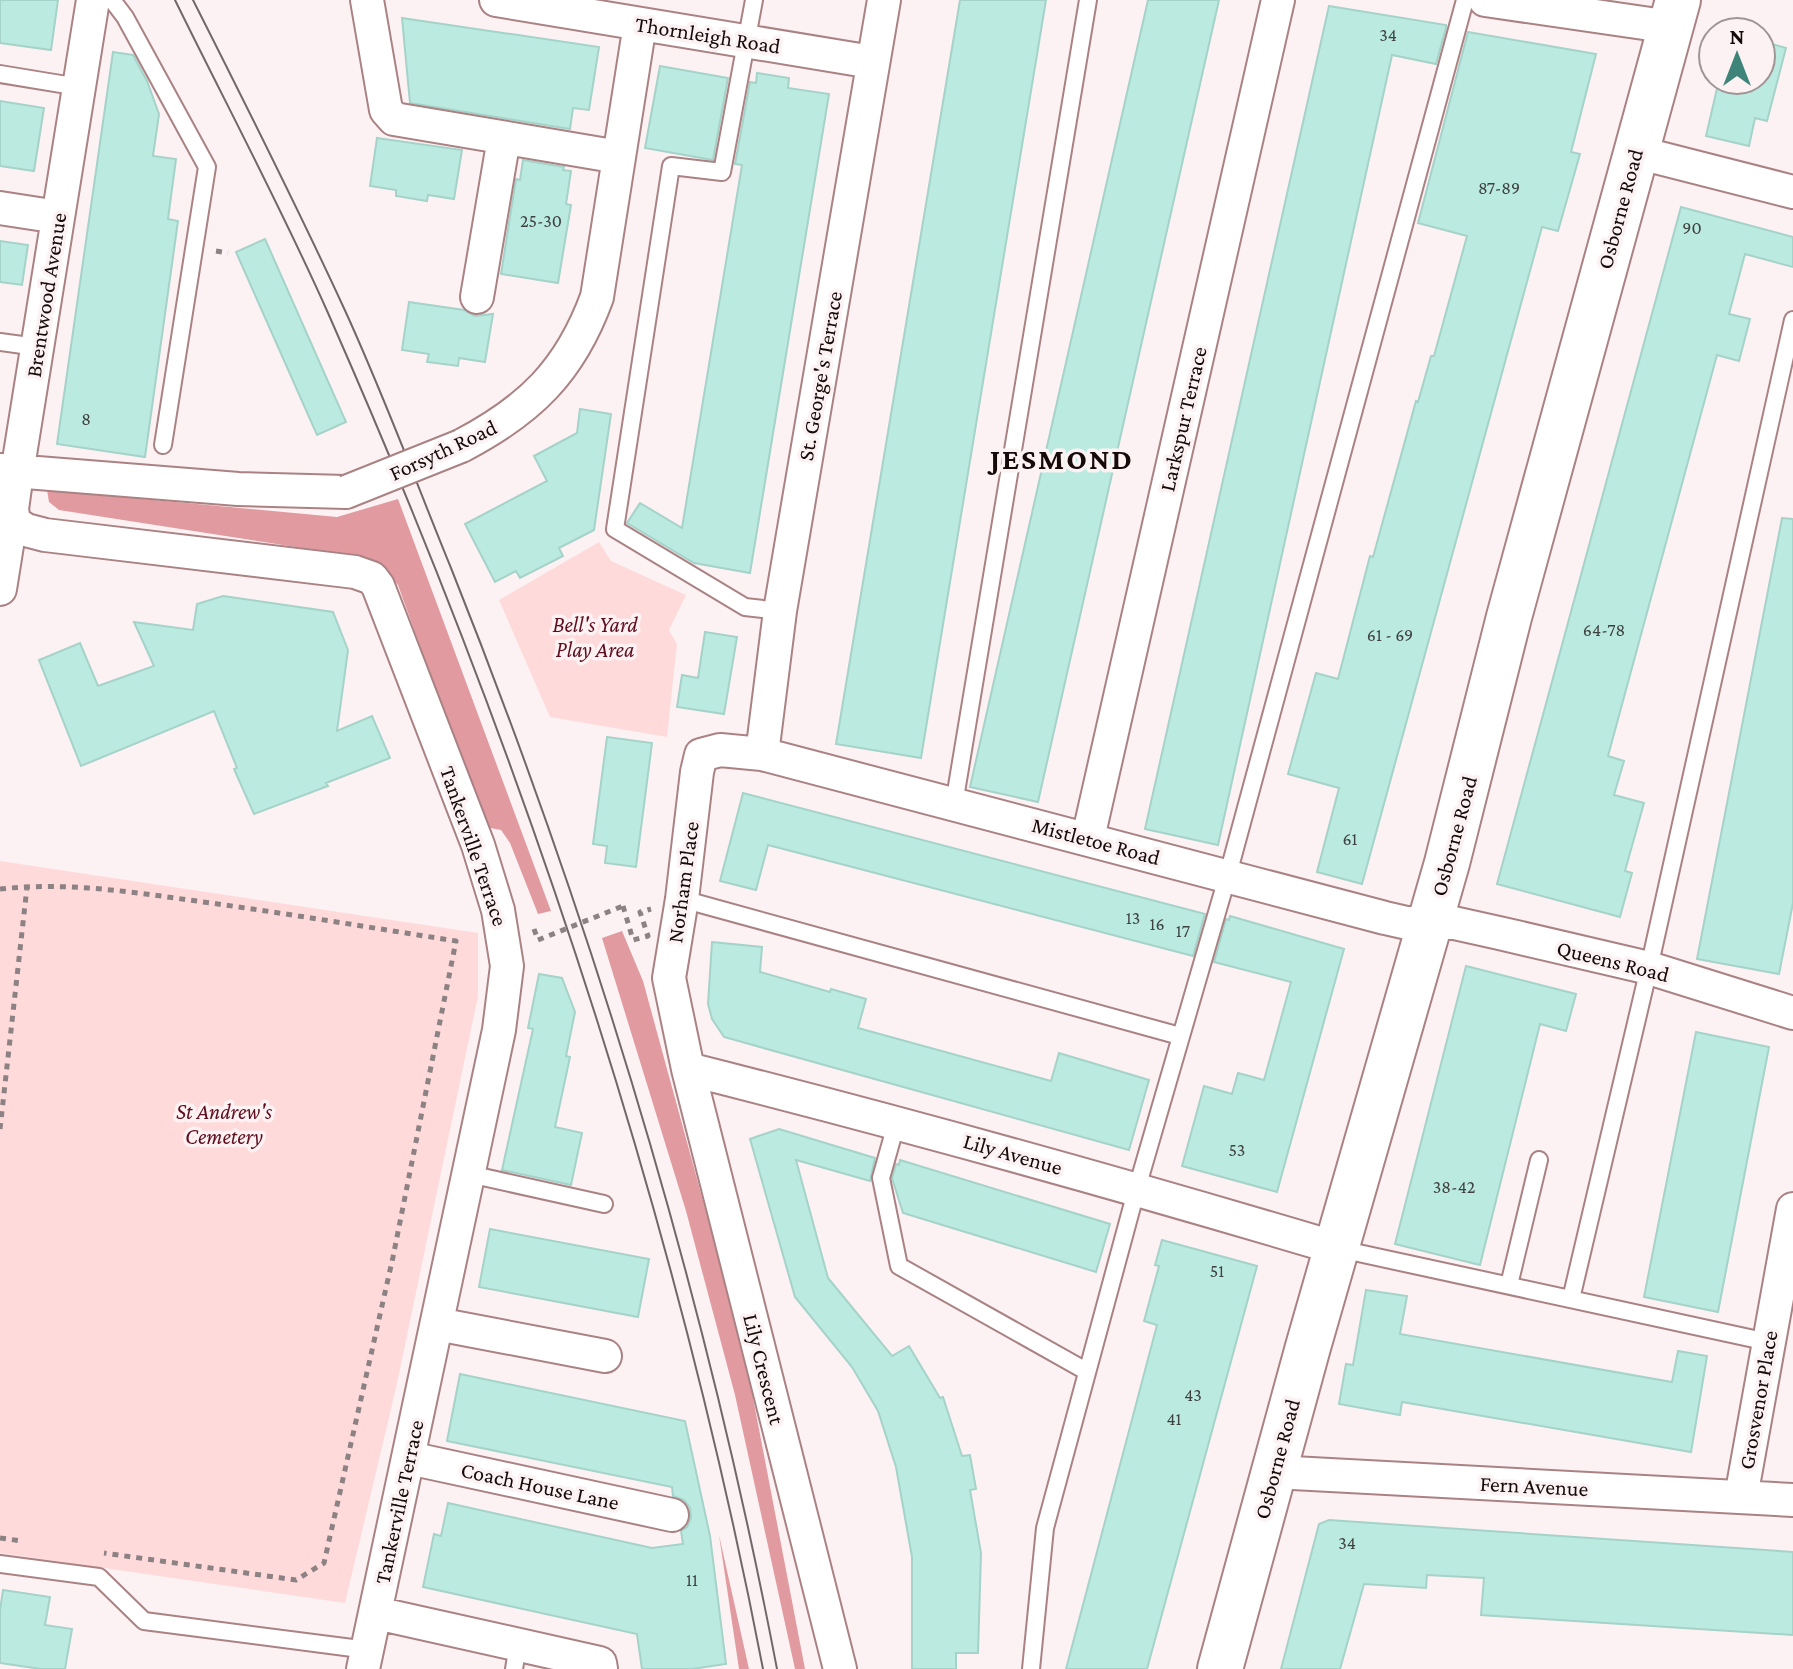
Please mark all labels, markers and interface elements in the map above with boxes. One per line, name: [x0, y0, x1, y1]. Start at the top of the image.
street label: Thornleigh Road: [634, 11, 783, 59]
north arrow: [1697, 16, 1777, 96]
text: N: [1730, 24, 1745, 49]
house number: 34: [1379, 25, 1397, 45]
street label: Osborne Road: [1592, 146, 1648, 272]
house number: 87-89: [1478, 178, 1520, 198]
street label: Brentwood Avenue: [21, 211, 71, 379]
house number: 25-30: [520, 211, 562, 231]
house number: 90: [1682, 218, 1702, 238]
street label: St. George's Terrace: [793, 289, 847, 463]
street label: Larkspur Terrace: [1154, 344, 1212, 494]
house number: 8: [81, 409, 91, 429]
street label: Forsyth Road: [385, 414, 501, 486]
district label: JESMOND: [987, 442, 1134, 475]
park label: Bell's Yard Play Area: [552, 612, 638, 662]
house number: 64-78: [1583, 620, 1625, 640]
house number: 61 - 69: [1367, 625, 1413, 645]
street label: Tankerville Terrace: [435, 763, 513, 929]
street label: Osborne Road: [1426, 773, 1482, 899]
street label: Mistletoe Road: [1029, 812, 1163, 870]
street label: Norham Place: [662, 820, 704, 944]
house number: 61: [1342, 829, 1358, 849]
house number: 13: [1126, 908, 1140, 928]
house number: 16: [1149, 914, 1165, 934]
house number: 17: [1176, 921, 1190, 941]
street label: Queens Road: [1554, 935, 1672, 987]
park label: St Andrew's Cemetery: [176, 1099, 272, 1149]
street label: Lily Avenue: [961, 1128, 1065, 1180]
house number: 53: [1229, 1140, 1245, 1160]
house number: 38-42: [1433, 1177, 1475, 1197]
house number: 51: [1210, 1261, 1224, 1281]
street label: Lily Crescent: [738, 1311, 790, 1428]
street label: Grosvenor Place: [1733, 1329, 1783, 1471]
house number: 43: [1184, 1385, 1202, 1405]
street label: Osborne Road: [1249, 1396, 1305, 1522]
house number: 41: [1166, 1409, 1182, 1429]
street label: Tankerville Terrace: [369, 1418, 429, 1586]
street label: Coach House Lane: [459, 1457, 621, 1515]
street label: Fern Avenue: [1479, 1471, 1589, 1501]
house number: 34: [1338, 1533, 1356, 1553]
house number: 11: [686, 1570, 698, 1590]

